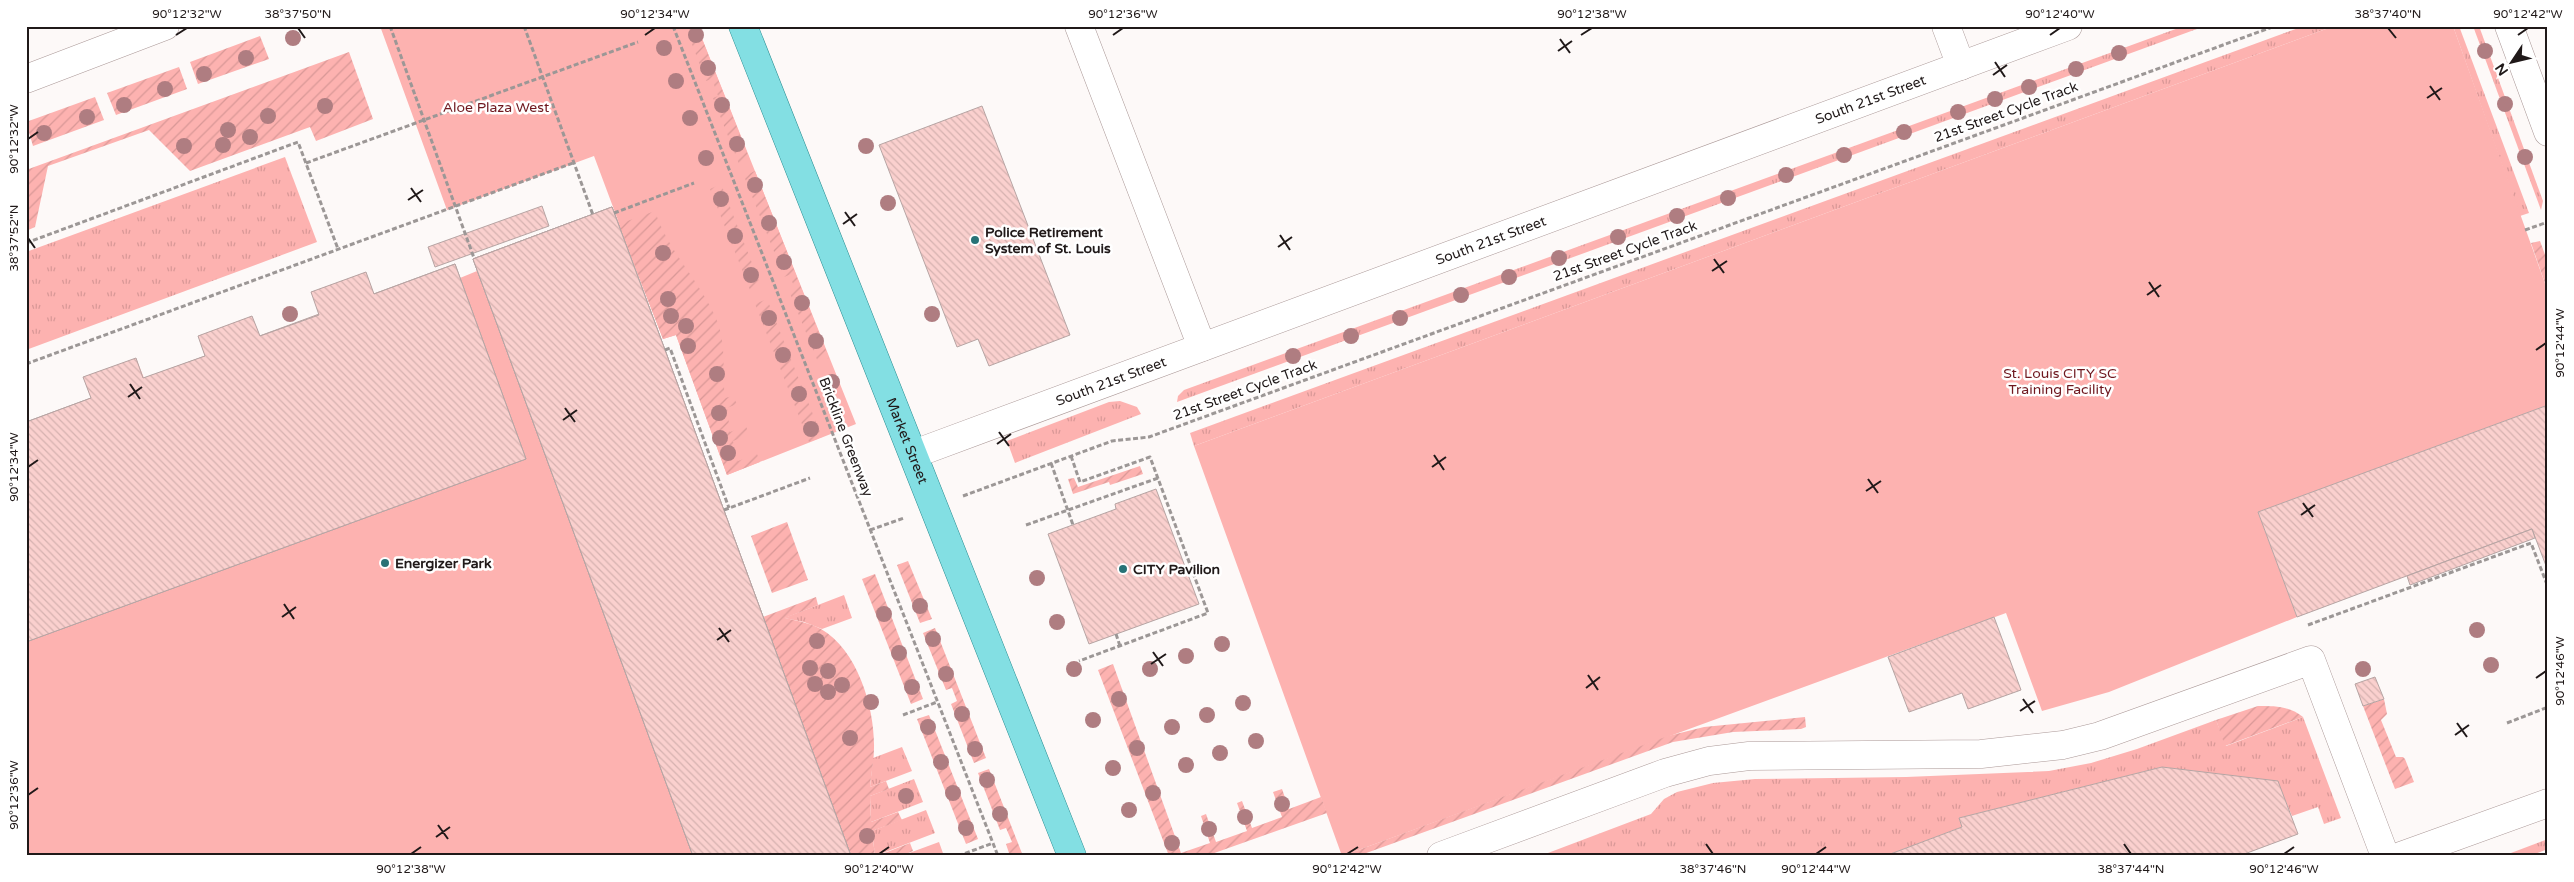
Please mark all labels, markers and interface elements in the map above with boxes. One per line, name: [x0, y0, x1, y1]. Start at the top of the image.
text: 90°12'32"W: [152, 7, 222, 21]
text: 38°37'50"N: [265, 7, 332, 21]
text: 90°12'34"W: [620, 7, 690, 21]
text: 90°12'36"W: [1088, 7, 1158, 21]
text: 90°12'38"W: [1557, 7, 1627, 21]
text: 90°12'40"W: [2025, 7, 2095, 21]
text: 38°37'40"N: [2355, 7, 2422, 21]
text: 90°12'42"W: [2493, 7, 2563, 21]
north arrow: [2486, 38, 2536, 88]
text: N: [2492, 60, 2512, 79]
street label: South 21st Street: [1813, 71, 1929, 128]
street label: 21st Street Cycle Track: [1932, 78, 2081, 146]
park label: Aloe Plaza West: [443, 99, 550, 116]
text: 90°12'32"W: [7, 104, 21, 174]
text: 38°37'52"N: [7, 205, 21, 272]
street label: South 21st Street: [1433, 212, 1549, 268]
street label: 21st Street Cycle Track: [1551, 217, 1700, 285]
place label: Police Retirement System of St. Louis: [985, 224, 1111, 257]
marker: Police Retirement System of St. Louis: [969, 234, 981, 246]
text: 90°12'44"W: [2553, 308, 2567, 378]
street label: South 21st Street: [1053, 353, 1169, 409]
street label: 21st Street Cycle Track: [1171, 356, 1320, 424]
park label: St. Louis CITY SC Training Facility: [2003, 365, 2117, 398]
street label: Brickline Greenway: [815, 375, 877, 500]
street label: Market Street: [883, 395, 932, 487]
text: 90°12'34"W: [7, 432, 21, 502]
place label: Energizer Park: [395, 555, 492, 572]
marker: Energizer Park: [379, 557, 391, 569]
place label: CITY Pavilion: [1133, 561, 1220, 578]
marker: CITY Pavilion: [1117, 563, 1129, 575]
text: 90°12'46"W: [2553, 636, 2567, 706]
text: 90°12'36"W: [7, 760, 21, 830]
text: 90°12'38"W: [376, 862, 446, 876]
text: 90°12'40"W: [844, 862, 914, 876]
text: 90°12'42"W: [1312, 862, 1382, 876]
text: 38°37'46"N: [1680, 862, 1747, 876]
text: 90°12'44"W: [1781, 862, 1851, 876]
text: 38°37'44"N: [2098, 862, 2165, 876]
text: 90°12'46"W: [2249, 862, 2319, 876]

